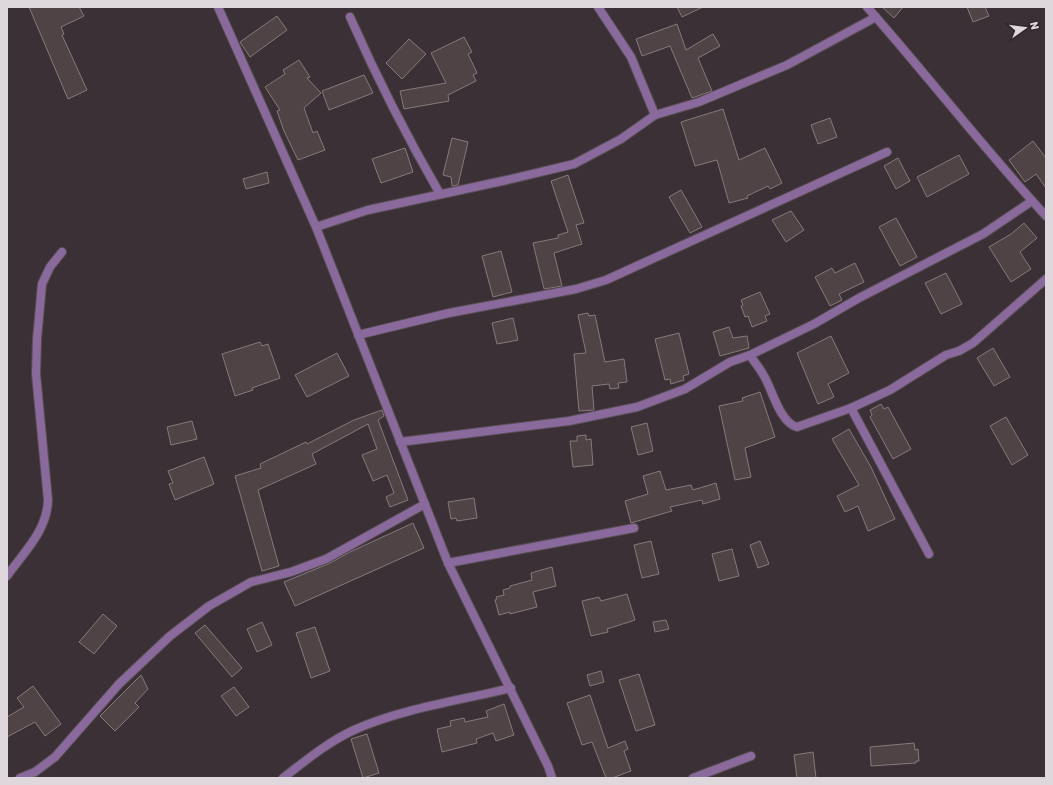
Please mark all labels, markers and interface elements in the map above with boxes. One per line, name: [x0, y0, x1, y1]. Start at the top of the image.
north arrow: [1005, 8, 1045, 48]
text: N: [1027, 20, 1042, 31]

